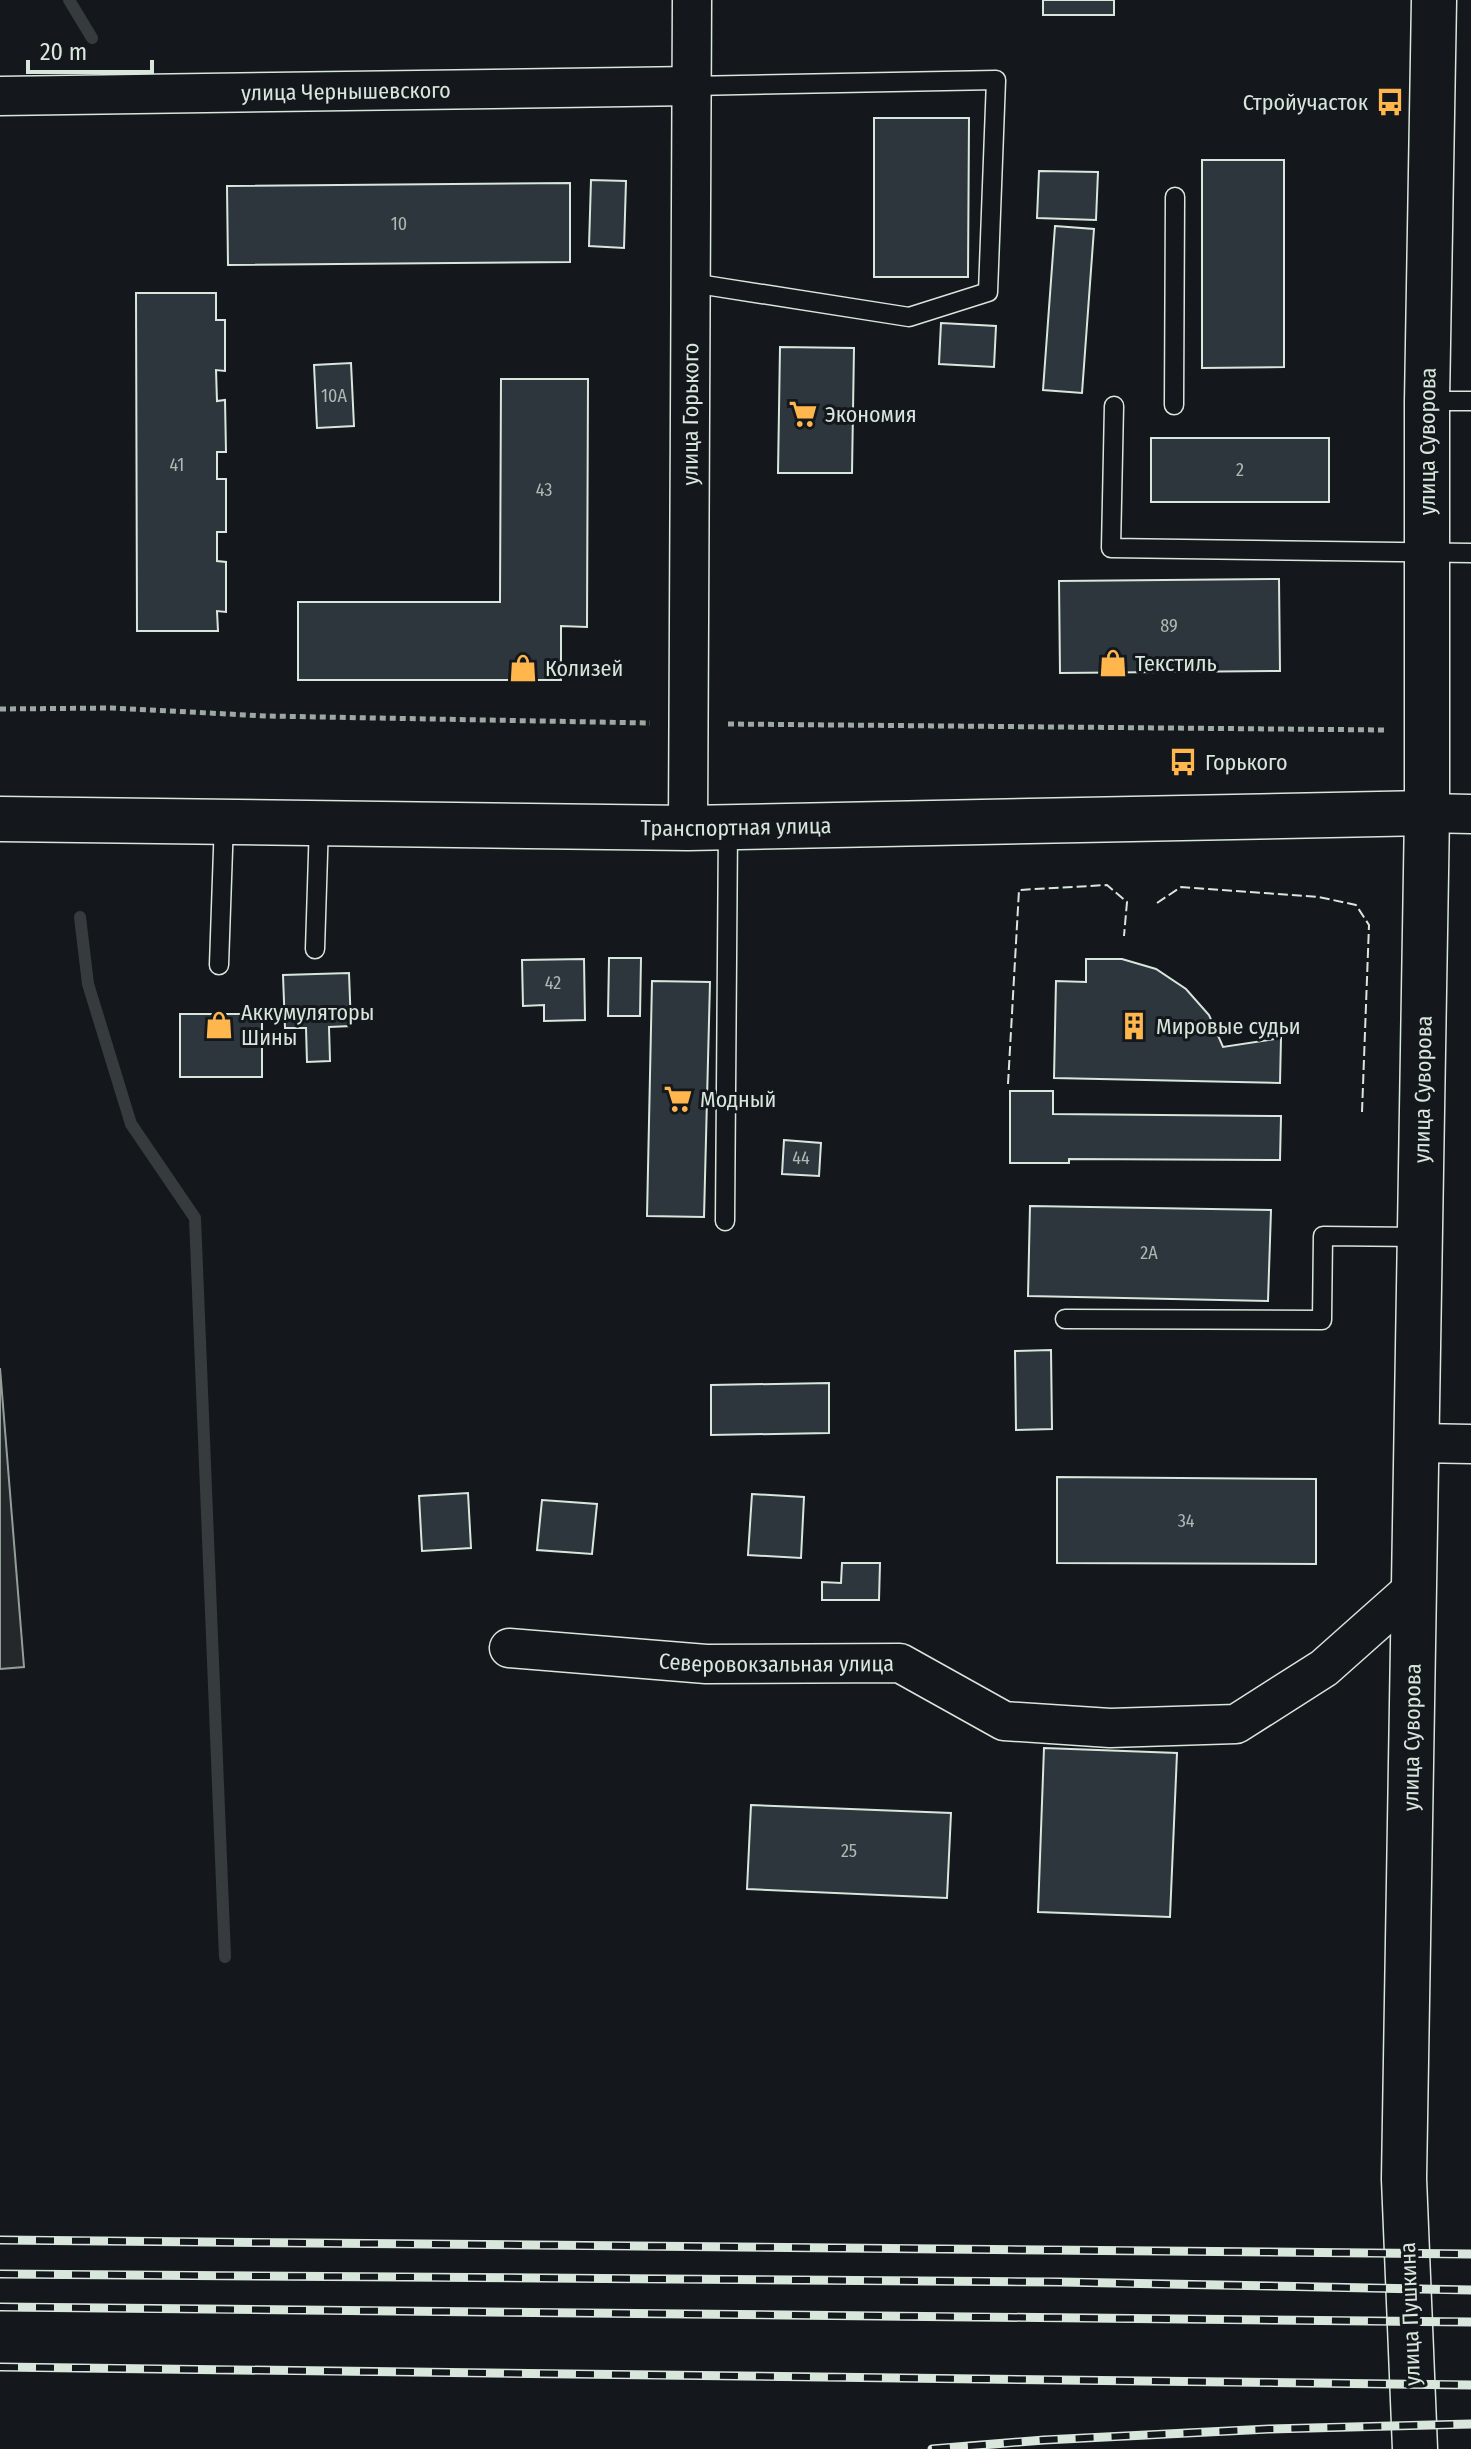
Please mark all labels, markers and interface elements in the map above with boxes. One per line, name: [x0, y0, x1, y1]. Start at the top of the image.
scale bar: [28, 24, 152, 74]
text: 20 m: [40, 38, 87, 66]
street label: улица Чернышевского: [241, 76, 451, 106]
bus stop icon: Стройучасток: [1375, 87, 1405, 117]
place label: Стройучасток: [1243, 89, 1369, 116]
house number: 10: [391, 213, 407, 235]
street label: улица Горького: [676, 342, 704, 486]
street label: улица Суворова: [1414, 367, 1441, 515]
house number: 10А: [321, 385, 347, 407]
supermarket icon: Экономия: [788, 399, 818, 429]
place label: Экономия: [825, 401, 917, 428]
house number: 41: [170, 454, 184, 476]
house number: 2: [1236, 459, 1244, 481]
house number: 43: [536, 479, 552, 501]
house number: 89: [1160, 615, 1178, 637]
shop icon: Текстиль: [1098, 648, 1128, 678]
place label: Текстиль: [1135, 650, 1217, 677]
shop icon: Колизей: [508, 653, 538, 683]
place label: Колизей: [545, 655, 623, 682]
bus stop icon: Горького: [1168, 747, 1198, 777]
place label: Горького: [1205, 749, 1288, 776]
street label: Транспортная улица: [640, 812, 832, 842]
house number: 42: [545, 972, 561, 994]
place label: Аккумуляторы Шины: [241, 999, 374, 1051]
shop icon: Аккумуляторы Шины: [204, 1010, 234, 1040]
building icon: Мировые судьи: [1119, 1011, 1149, 1041]
place label: Мировые судьи: [1156, 1013, 1301, 1040]
street label: улица Суворова: [1408, 1015, 1437, 1163]
supermarket icon: Модный: [663, 1084, 693, 1114]
place label: Модный: [700, 1086, 776, 1113]
house number: 44: [792, 1147, 810, 1169]
house number: 2А: [1140, 1242, 1158, 1264]
house number: 34: [1178, 1510, 1195, 1532]
street label: Северовокзальная улица: [658, 1647, 894, 1678]
street label: улица Суворова: [1397, 1663, 1426, 1811]
house number: 25: [841, 1840, 857, 1862]
street label: улица Пушкина: [1394, 2242, 1426, 2386]

